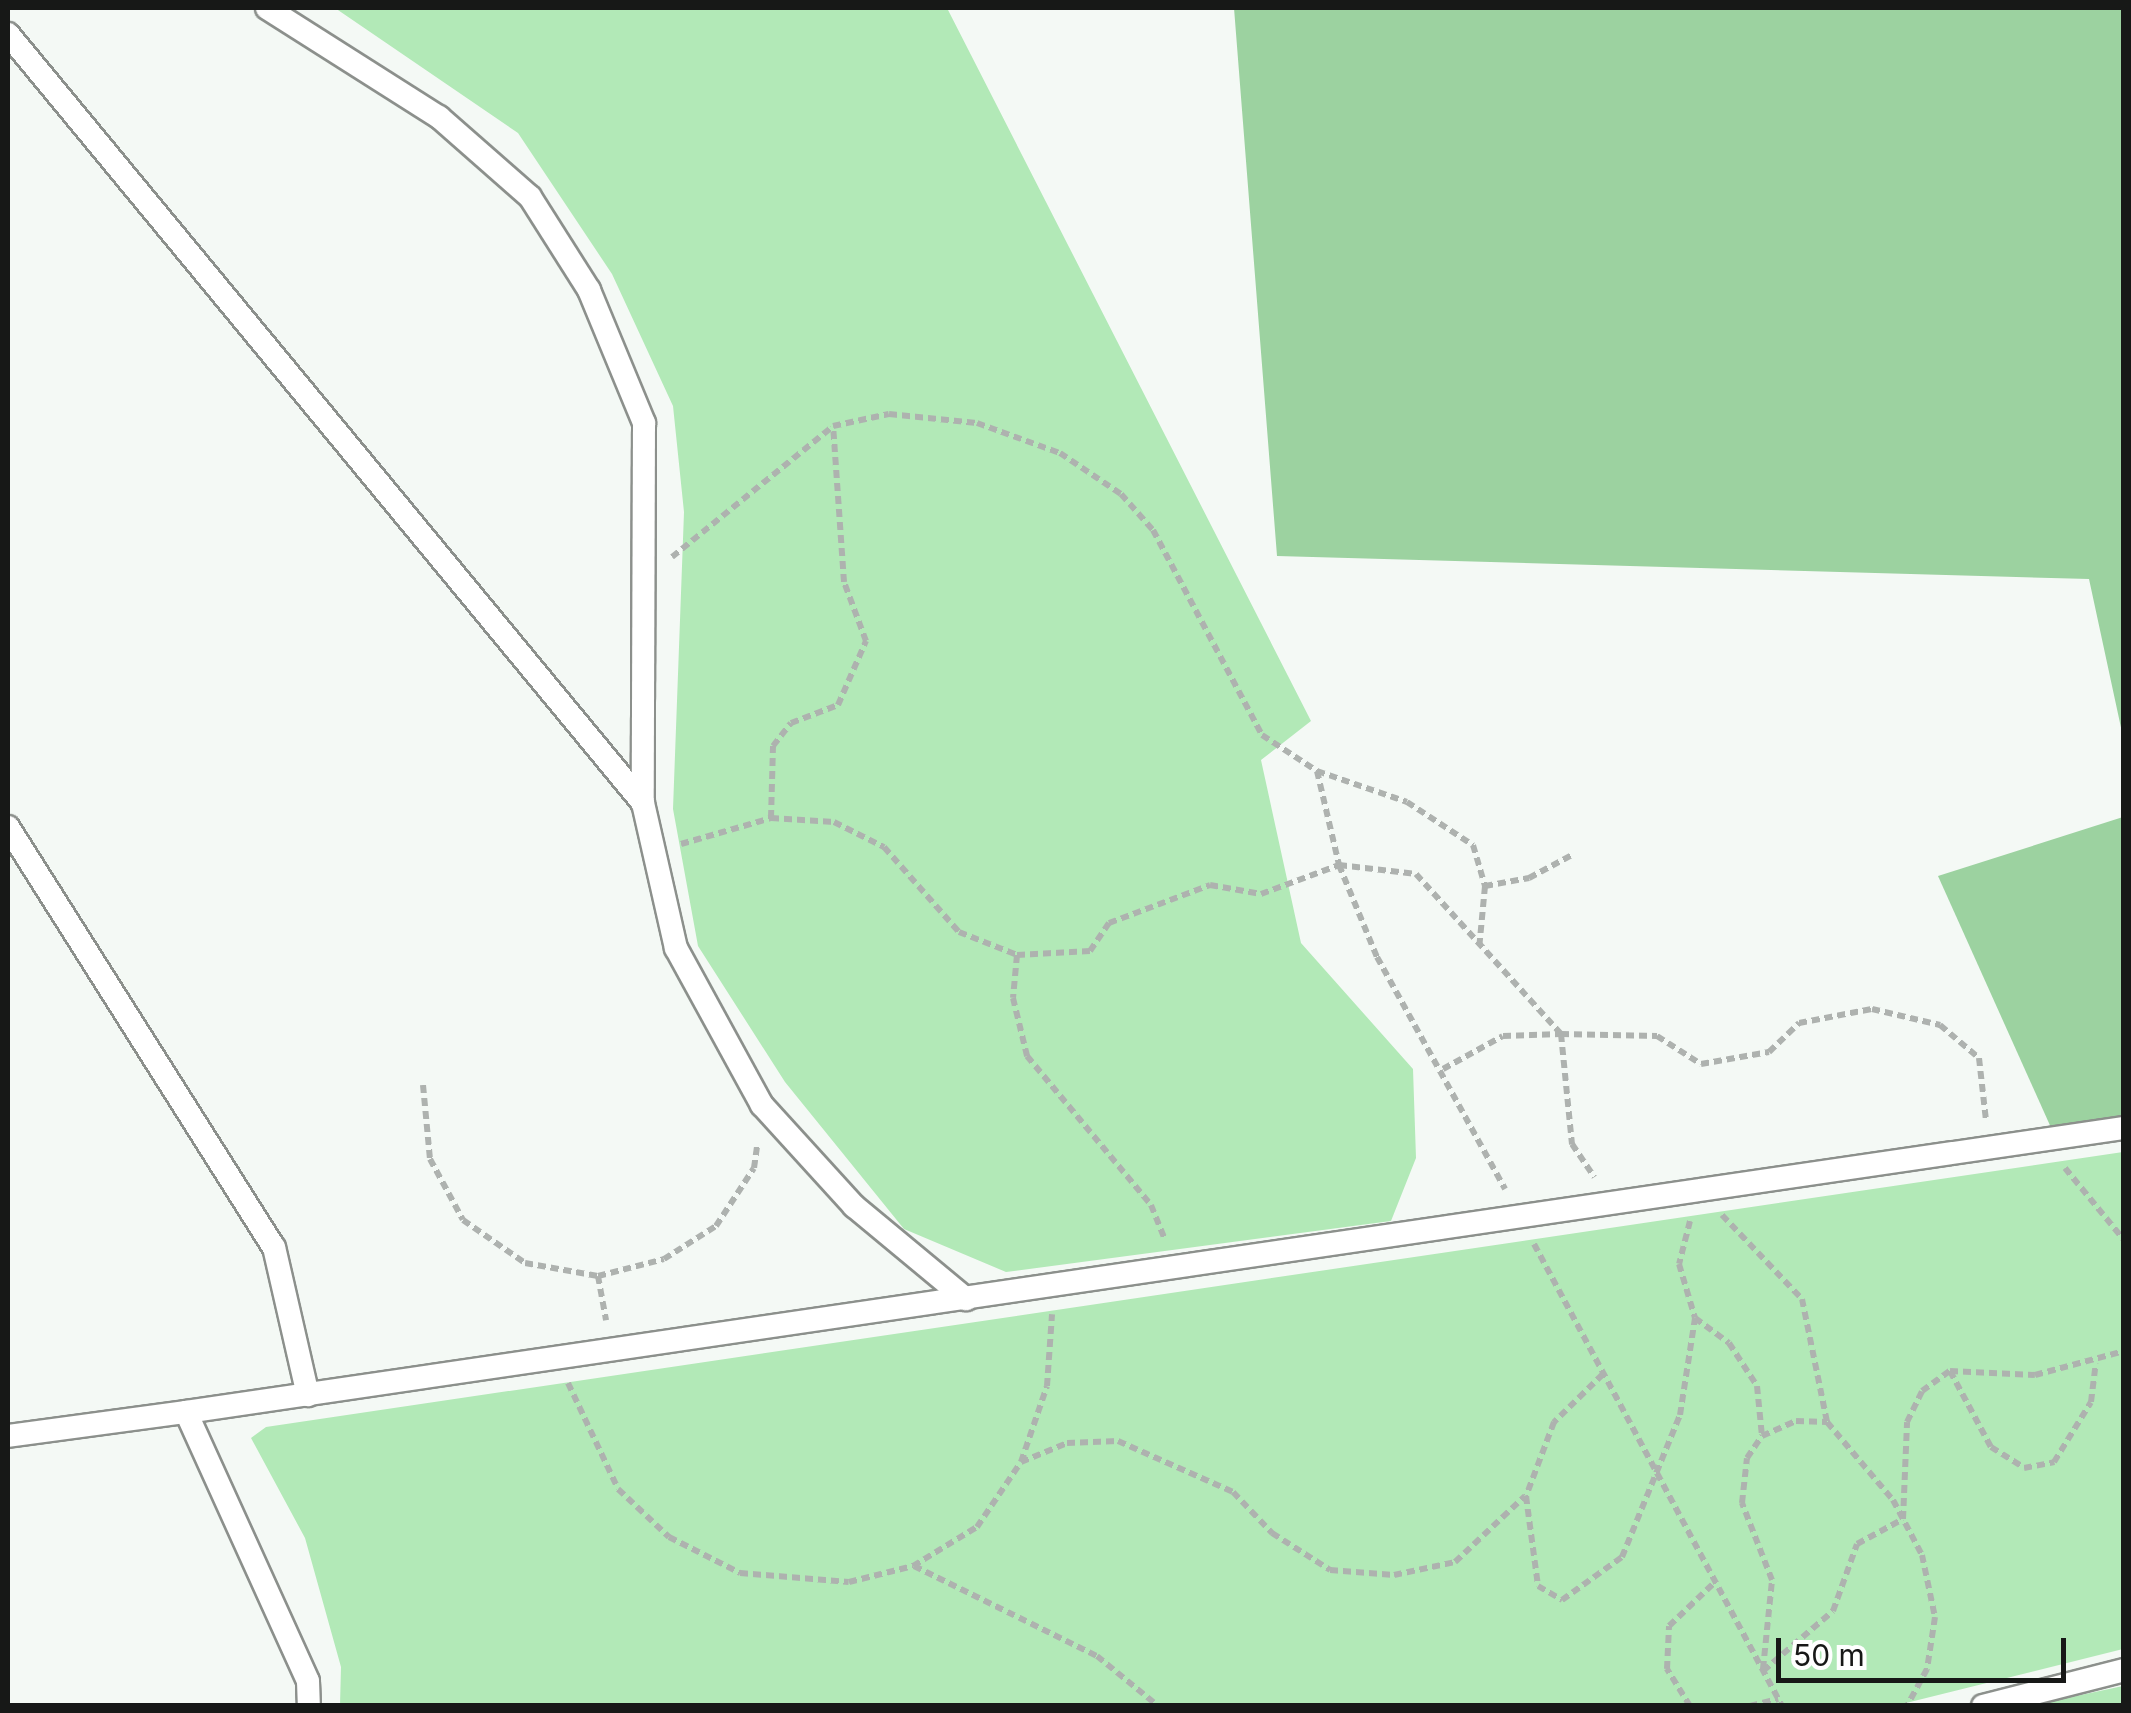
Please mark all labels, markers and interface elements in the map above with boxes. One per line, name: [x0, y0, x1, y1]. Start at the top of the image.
scale bar: [1781, 1618, 2071, 1680]
text: 50 m: [1793, 1637, 1865, 1673]

